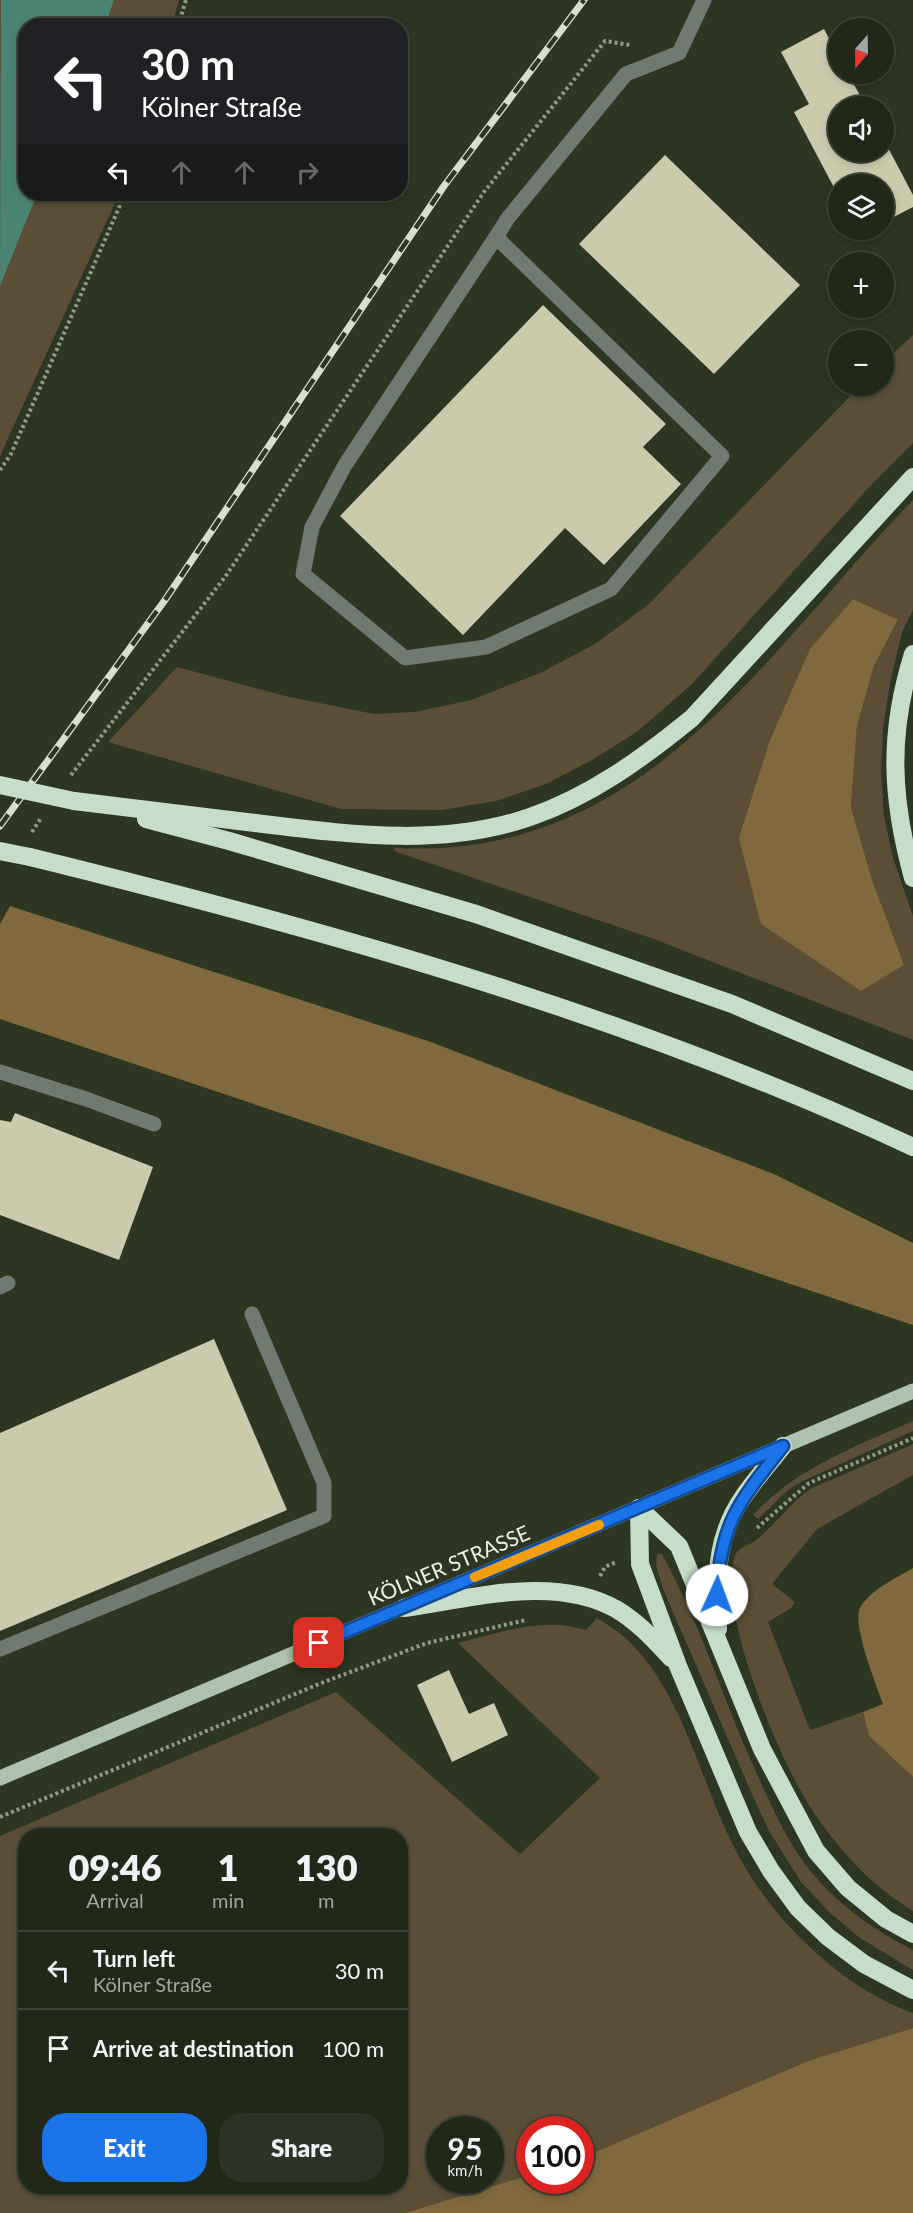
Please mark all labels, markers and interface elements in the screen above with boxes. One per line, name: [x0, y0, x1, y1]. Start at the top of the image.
north arrow: [828, 18, 894, 84]
map controls: [828, 18, 894, 396]
text: 30 m: [141, 39, 235, 89]
icon: left: [42, 42, 120, 120]
text: Kölner Straße: [141, 90, 302, 123]
button: sound: [828, 96, 894, 162]
icon: left: [102, 156, 135, 189]
icon: ahead: [165, 156, 198, 189]
icon: ahead: [228, 156, 261, 189]
icon: right: [291, 156, 324, 189]
button: layers: [828, 174, 894, 240]
button: +: [828, 252, 894, 318]
button: −: [828, 330, 894, 396]
street label: KÖLNER STRASSE: [364, 1519, 533, 1610]
position arrow: [685, 1563, 749, 1627]
pin: [293, 1617, 344, 1668]
icon: arrive: [302, 1626, 335, 1659]
text: 09:46: [68, 1845, 162, 1889]
text: 1: [218, 1845, 239, 1889]
text: 130: [295, 1845, 358, 1889]
text: Arrival: [86, 1888, 144, 1912]
text: min: [212, 1888, 244, 1912]
text: m: [318, 1888, 334, 1912]
text: Turn left: [93, 1945, 175, 1972]
icon: left: [42, 1954, 75, 1987]
text: 30 m: [335, 1957, 384, 1984]
text: Kölner Straße: [93, 1972, 212, 1996]
icon: arrive: [42, 2032, 75, 2065]
text: Arrive at destination: [93, 2035, 294, 2062]
text: 100 m: [322, 2035, 384, 2062]
button: Exit: [42, 2113, 207, 2182]
button: Share: [219, 2113, 384, 2182]
speed limit sign: 100: [516, 2116, 594, 2194]
text: 95: [448, 2130, 482, 2166]
text: km/h: [447, 2161, 483, 2179]

